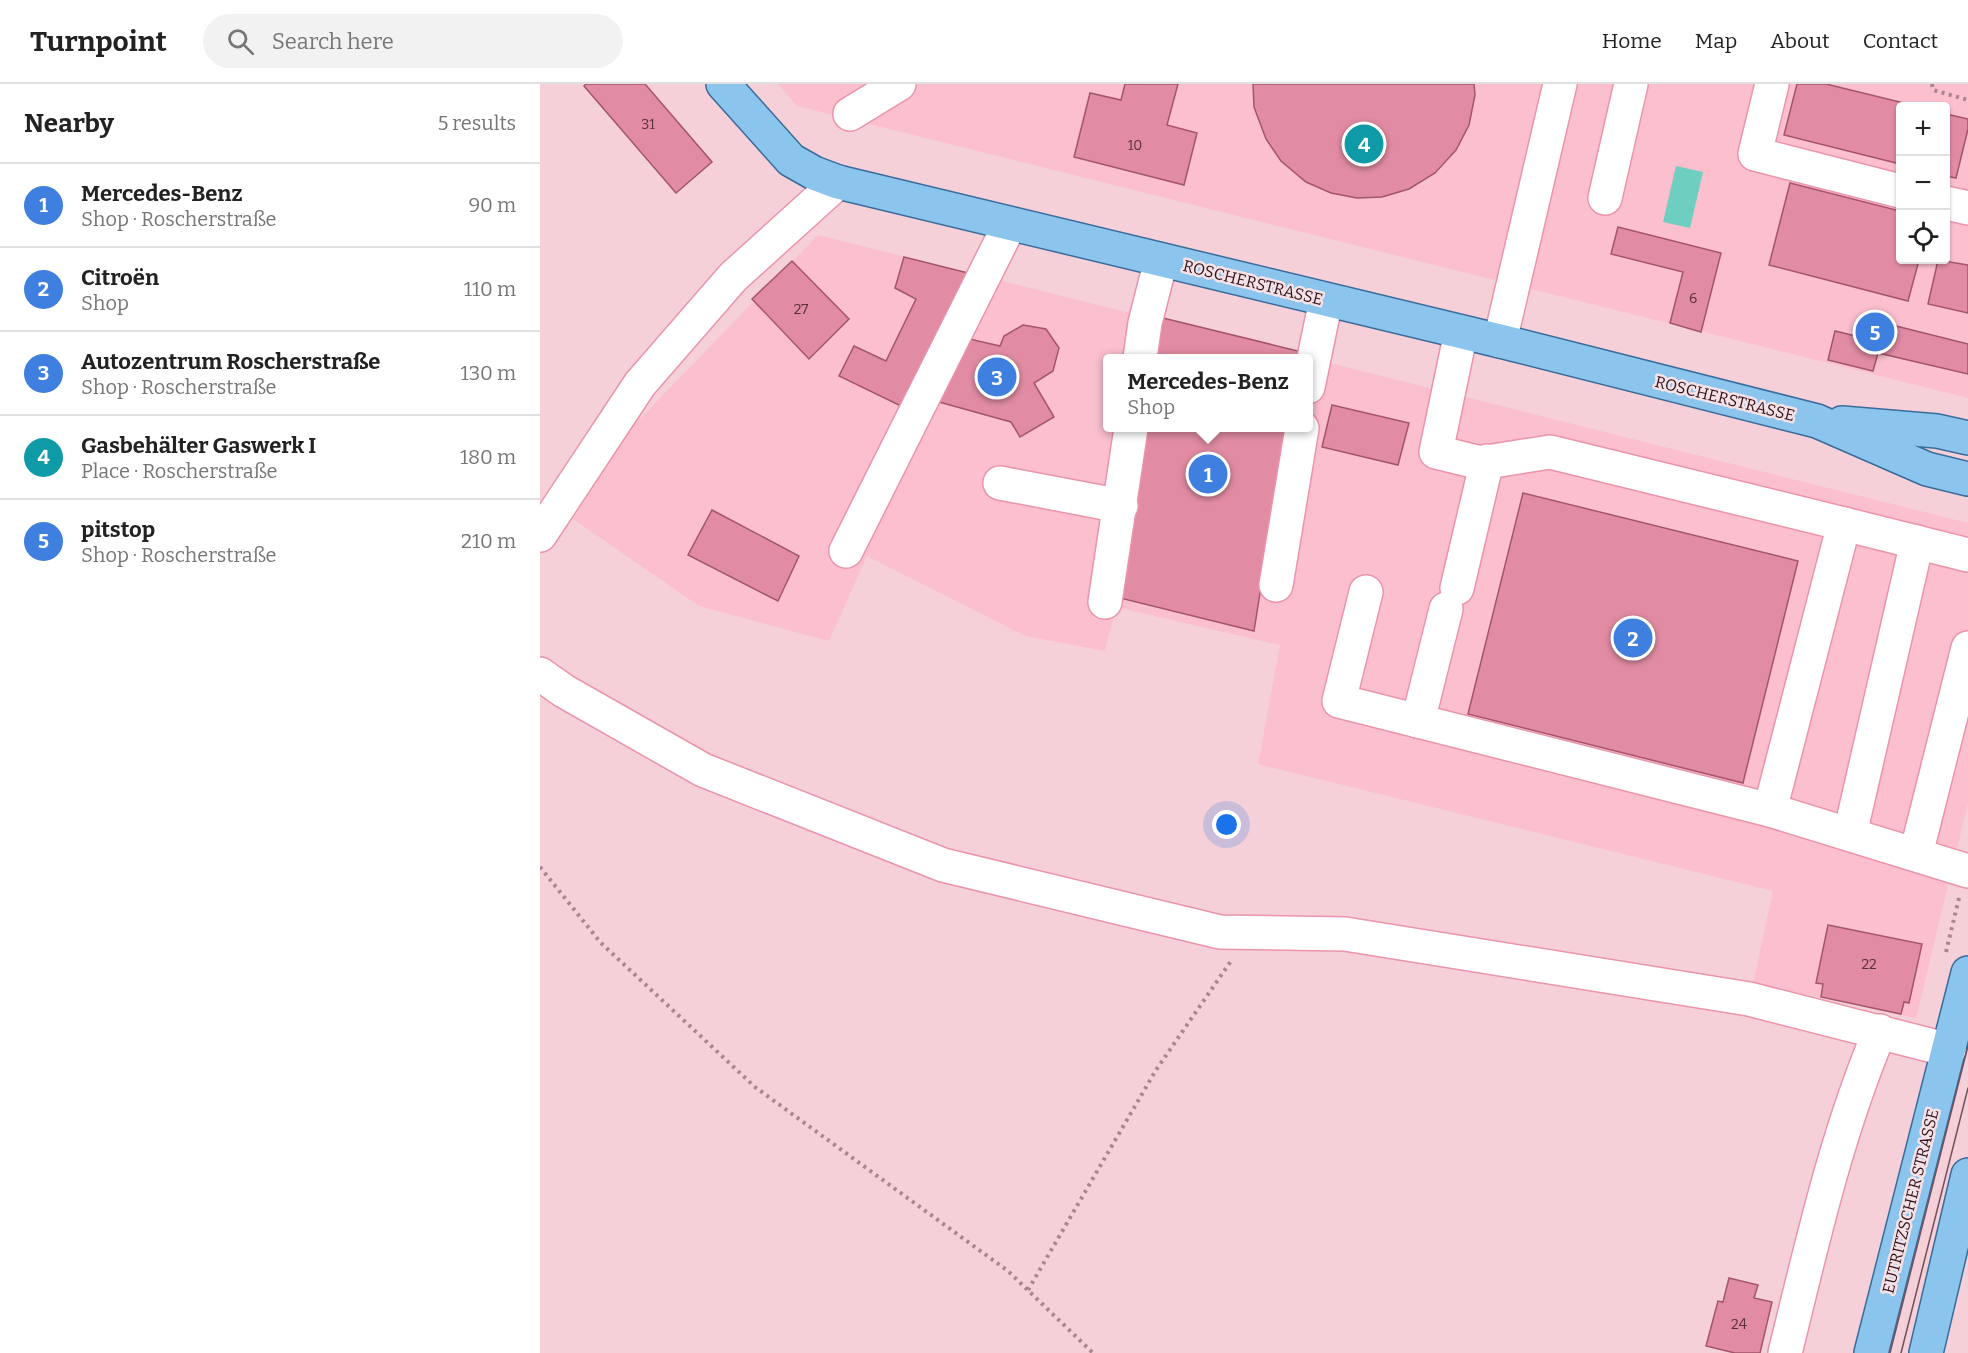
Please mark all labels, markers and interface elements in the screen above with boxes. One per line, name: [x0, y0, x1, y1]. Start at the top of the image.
search box: [203, 14, 623, 68]
text: Turnpoint: [30, 25, 167, 58]
icon: search: [224, 25, 257, 58]
text: Search here: [272, 28, 394, 55]
text: Home: [1602, 28, 1662, 54]
text: Map: [1695, 28, 1737, 54]
text: About: [1770, 28, 1830, 54]
text: Contact: [1863, 28, 1938, 54]
map controls: [1896, 102, 1950, 264]
button: +: [1896, 102, 1950, 156]
text: Nearby: [24, 108, 114, 139]
text: 5 results: [438, 111, 516, 135]
house number: 31: [641, 116, 655, 133]
pin: 4: [1344, 122, 1384, 166]
house number: 10: [1128, 137, 1142, 154]
button: −: [1896, 156, 1950, 210]
text: Mercedes-Benz: [81, 180, 243, 207]
text: 1: [39, 193, 48, 217]
text: 90 m: [468, 193, 516, 217]
text: Shop · Roscherstraße: [81, 207, 276, 231]
button: locate: [1896, 210, 1950, 264]
street label: ROSCHERSTRASSE: [1181, 256, 1325, 309]
text: Citroën: [81, 264, 159, 291]
text: 2: [38, 277, 49, 301]
text: 110 m: [464, 277, 516, 301]
house number: 6: [1689, 290, 1697, 307]
text: Shop: [81, 291, 129, 315]
house number: 27: [794, 301, 808, 318]
pin: 5: [1856, 310, 1894, 354]
text: Autozentrum Roscherstraße: [81, 348, 380, 375]
pin: 3: [978, 354, 1016, 400]
popup: [1103, 354, 1313, 432]
text: 3: [38, 361, 49, 385]
text: 130 m: [461, 361, 516, 385]
text: Mercedes-Benz: [1127, 368, 1289, 395]
street label: ROSCHERSTRASSE: [1653, 372, 1797, 425]
text: Shop · Roscherstraße: [81, 375, 276, 399]
text: Shop: [1127, 395, 1175, 419]
text: Gasbehälter Gaswerk I: [81, 432, 316, 459]
text: 4: [37, 445, 50, 469]
text: 180 m: [460, 445, 516, 469]
pin: 1: [1188, 452, 1228, 496]
text: Place · Roscherstraße: [81, 459, 277, 483]
text: pitstop: [81, 516, 155, 543]
text: 5: [38, 529, 49, 553]
text: 210 m: [461, 529, 516, 553]
text: Shop · Roscherstraße: [81, 543, 276, 567]
pin: 2: [1614, 616, 1652, 660]
your location: [1212, 810, 1241, 839]
house number: 22: [1861, 956, 1877, 973]
street label: EUTRITZSCHER STRASSE: [1878, 1107, 1943, 1295]
house number: 24: [1731, 1316, 1747, 1333]

